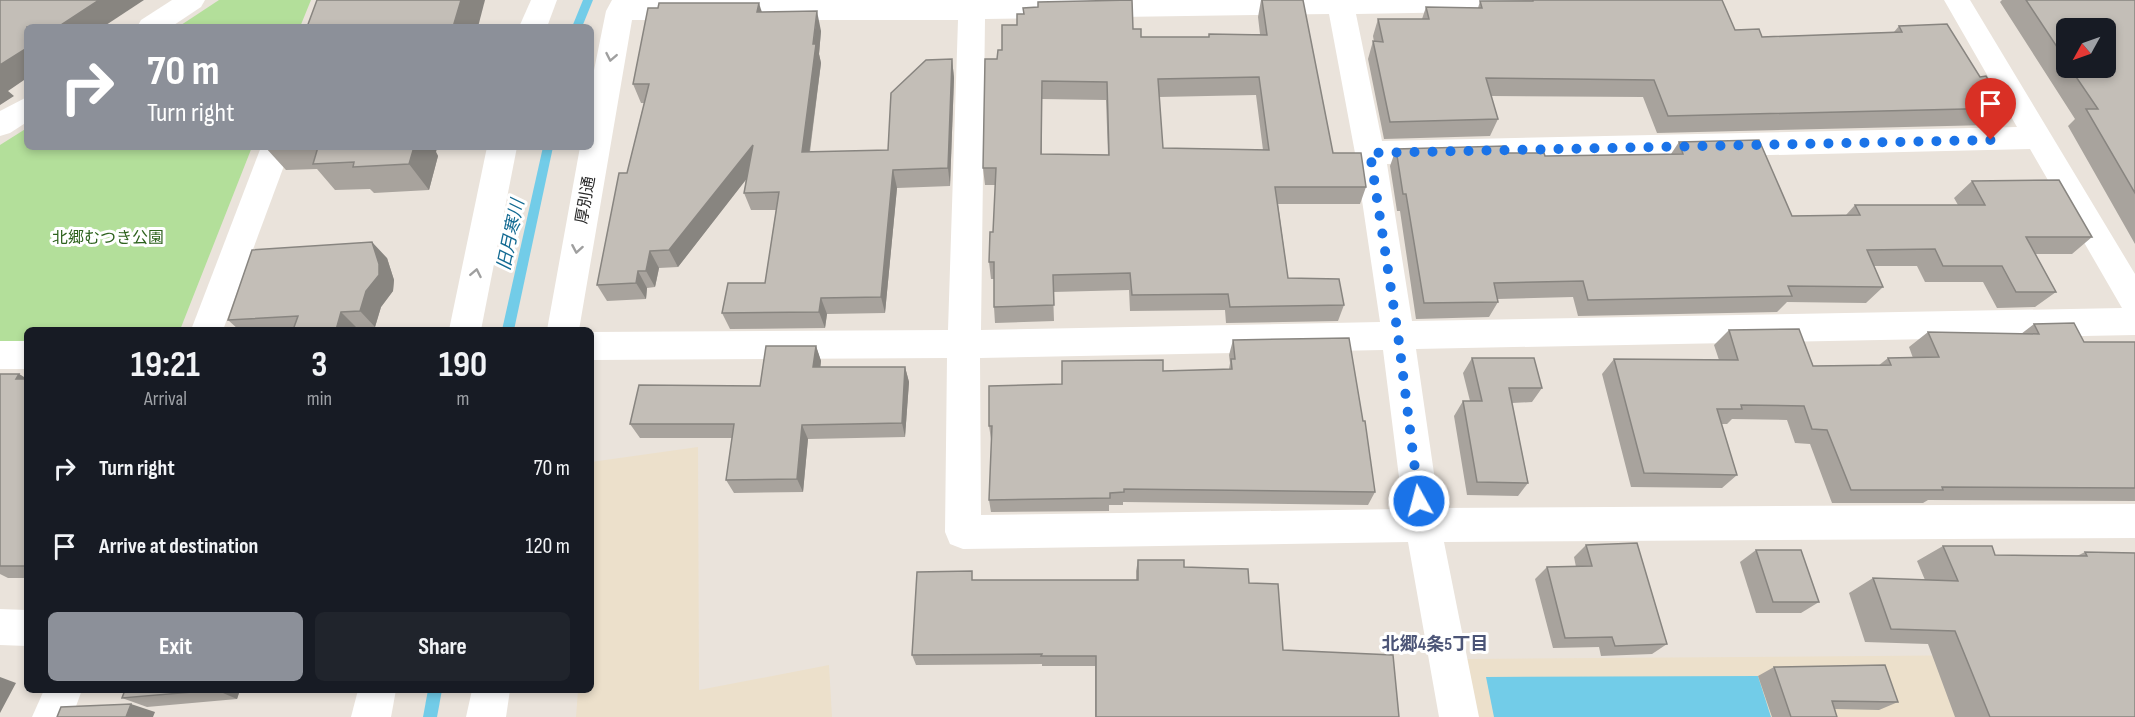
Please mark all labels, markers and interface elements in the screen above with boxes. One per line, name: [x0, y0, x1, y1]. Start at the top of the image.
north arrow: [2056, 18, 2116, 78]
map controls: [2056, 18, 2116, 78]
text: 70 m: [147, 46, 220, 97]
icon: right: [48, 48, 126, 126]
one-way arrow: [605, 51, 618, 61]
pin: [1965, 78, 2016, 140]
icon: arrive: [1974, 87, 2007, 120]
text: Turn right: [147, 97, 234, 129]
street label: 厚別通: [572, 175, 600, 225]
water label: 旧月寒川: [493, 196, 529, 272]
park label: 北郷むつき公園: [52, 229, 164, 248]
one-way arrow: [571, 243, 584, 253]
one-way arrow: [469, 268, 482, 278]
text: 19:21: [131, 344, 200, 387]
text: 3: [311, 344, 327, 387]
text: 190: [439, 344, 487, 387]
text: Arrival: [144, 387, 187, 411]
text: min: [307, 387, 332, 411]
text: m: [457, 387, 469, 411]
icon: right: [48, 452, 81, 485]
text: Turn right: [99, 455, 175, 482]
text: 70 m: [534, 455, 570, 482]
position arrow: [1387, 469, 1451, 533]
icon: arrive: [48, 530, 81, 563]
text: Arrive at destination: [99, 533, 258, 560]
text: 120 m: [526, 533, 570, 560]
button: Exit: [48, 612, 303, 681]
button: Share: [315, 612, 570, 681]
district label: 北郷4条5丁目: [1382, 634, 1488, 655]

